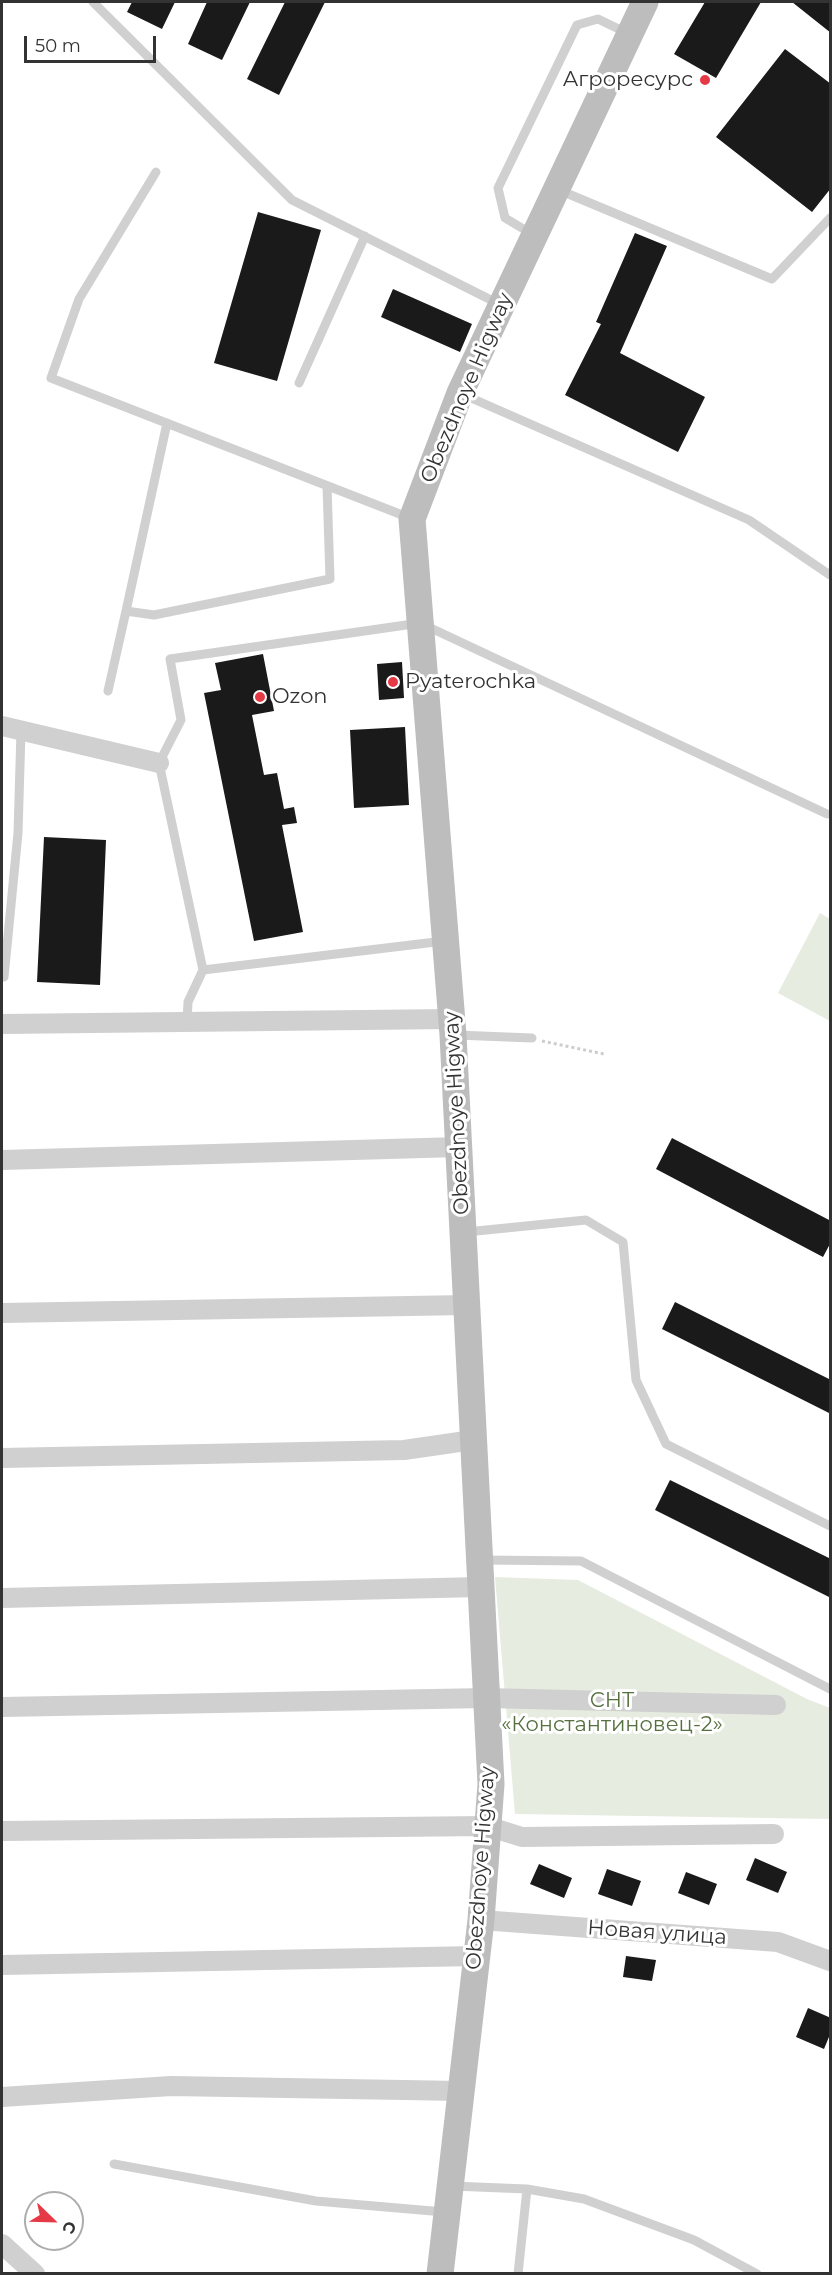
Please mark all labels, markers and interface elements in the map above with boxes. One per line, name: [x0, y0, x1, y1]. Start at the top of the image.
scale bar: [27, 24, 159, 62]
text: 50 m: [35, 35, 81, 57]
place label: Агроресурс: [563, 67, 693, 93]
marker: Агроресурс: [698, 73, 712, 87]
street label: Obezdnoye Higway: [416, 289, 518, 487]
place label: Pyaterochka: [405, 669, 536, 695]
marker: Pyaterochka: [386, 675, 400, 689]
place label: Ozon: [272, 684, 328, 710]
marker: Ozon: [253, 690, 267, 704]
street label: Obezdnoye Higway: [439, 1010, 475, 1216]
park label: СНТ «Константиновец-2»: [501, 1688, 723, 1738]
street label: Obezdnoye Higway: [461, 1765, 501, 1971]
street label: Новая улица: [587, 1916, 727, 1950]
north arrow: [24, 2191, 84, 2251]
text: С: [58, 2218, 80, 2237]

